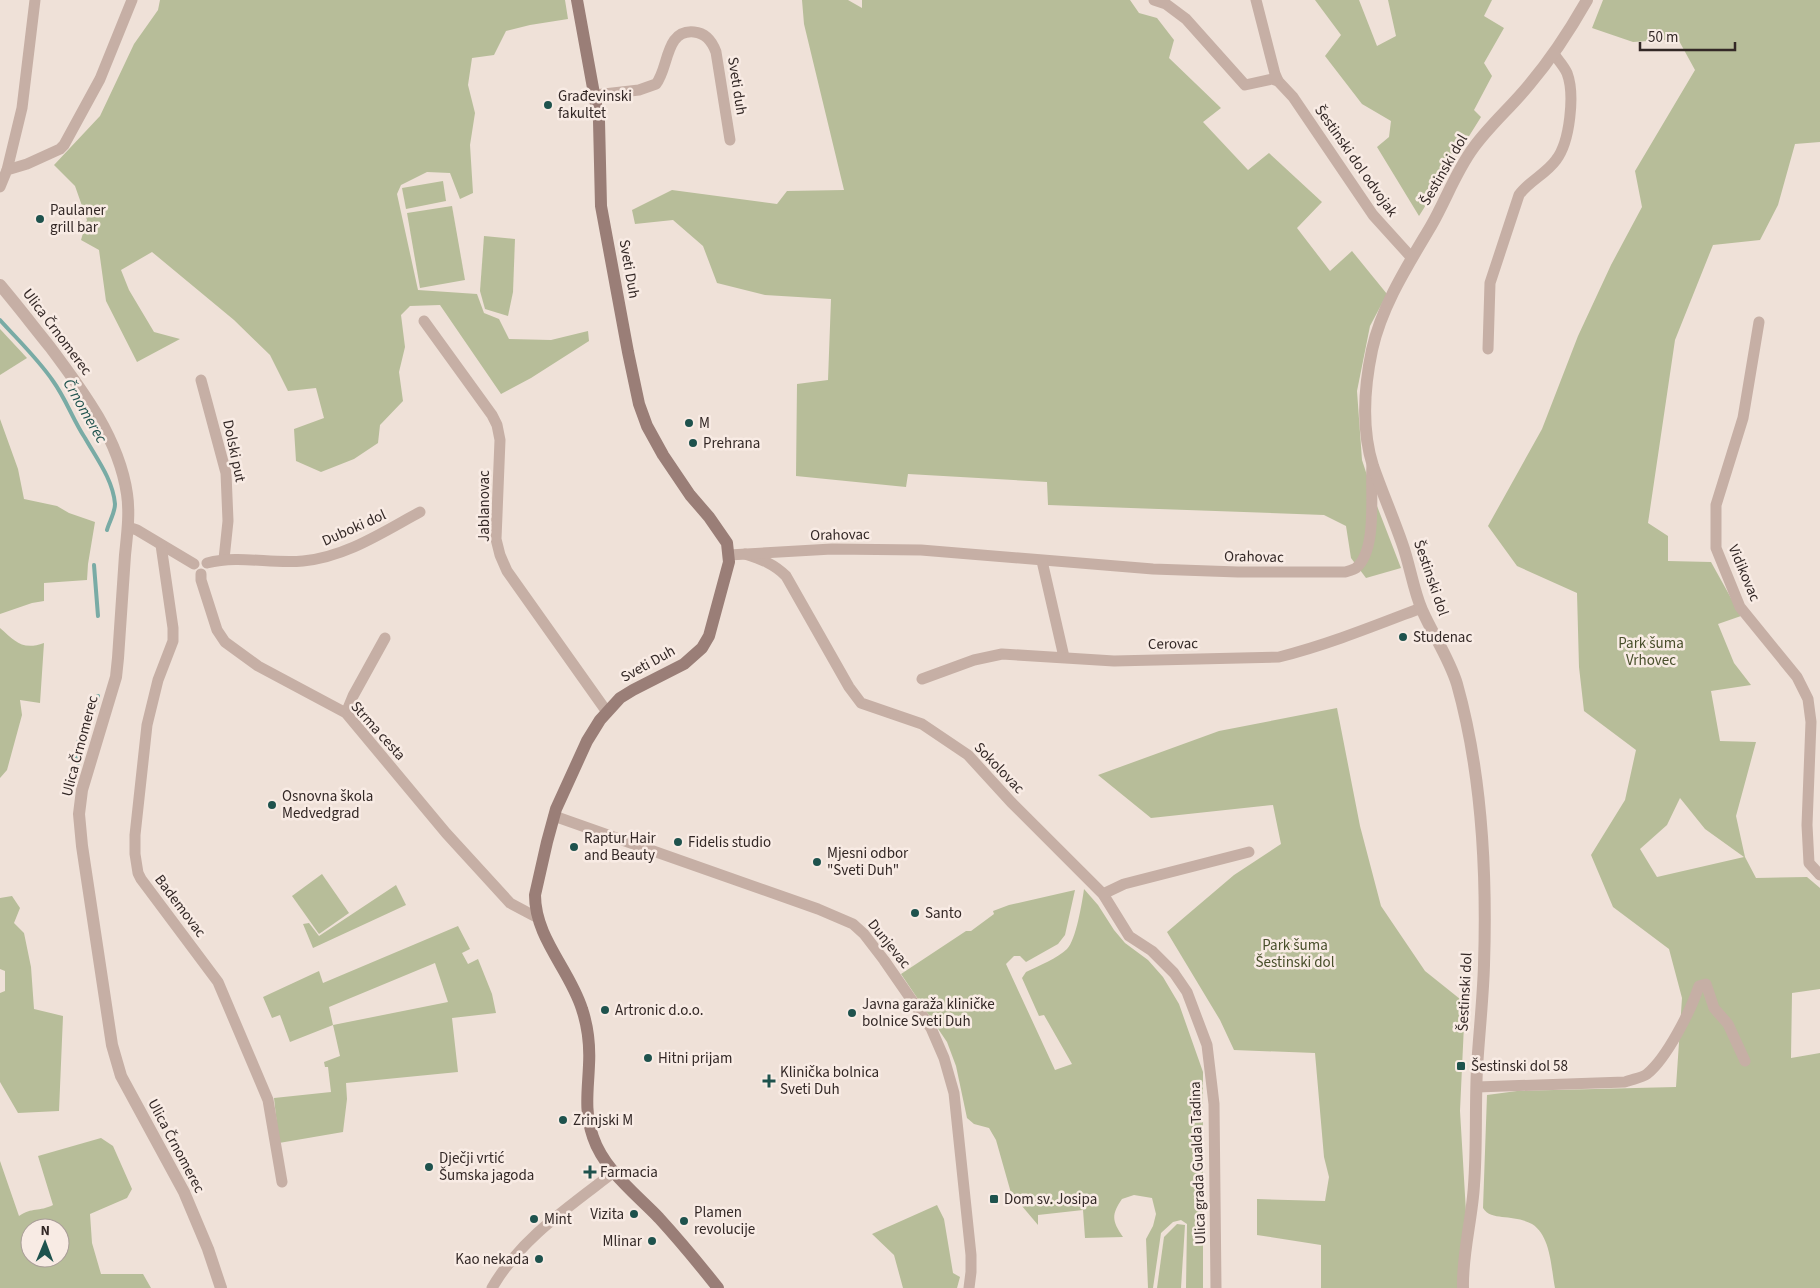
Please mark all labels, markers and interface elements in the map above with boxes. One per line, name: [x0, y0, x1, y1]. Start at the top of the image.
scale bar: [1640, 20, 1735, 52]
text: 50 m: [1648, 27, 1678, 48]
street label: Sveti duh: [722, 55, 752, 117]
place label: Građevinski fakultet: [558, 86, 632, 124]
marker: Građevinski fakultet: [542, 99, 554, 111]
street label: Šestinski dol odvojak: [1309, 101, 1403, 222]
street label: Šestinski dol: [1415, 130, 1473, 209]
place label: Paulaner grill bar: [50, 200, 107, 238]
marker: Paulaner grill bar: [34, 213, 46, 225]
street label: Sveti Duh: [613, 238, 645, 300]
street label: Ulica Črnomerec: [17, 284, 97, 380]
water label: Črnomerec: [58, 375, 112, 447]
place label: M: [699, 413, 710, 434]
marker: M: [683, 417, 695, 429]
street label: Dolski put: [217, 418, 251, 484]
place label: Prehrana: [703, 433, 760, 454]
marker: Prehrana: [687, 437, 699, 449]
street label: Jablanovac: [474, 470, 495, 542]
street label: Duboki dol: [319, 504, 390, 551]
street label: Orahovac: [810, 524, 870, 546]
street label: Šestinski dol: [1408, 537, 1454, 619]
street label: Vidikovac: [1723, 541, 1765, 605]
street label: Orahovac: [1224, 546, 1284, 568]
place label: Studenac: [1413, 627, 1472, 648]
marker: Studenac: [1397, 631, 1409, 643]
street label: Cerovac: [1148, 633, 1198, 655]
park label: Park šuma Vrhovec: [1618, 633, 1684, 671]
street label: Sveti Duh: [617, 640, 679, 688]
street label: Ulica Črnomerec: [56, 693, 104, 799]
street label: Strma cesta: [346, 697, 410, 765]
street label: Sokolovac: [969, 738, 1029, 799]
place label: Osnovna škola Medvedgrad: [282, 786, 373, 824]
marker: Osnovna škola Medvedgrad: [266, 799, 278, 811]
place label: Raptur Hair and Beauty: [584, 828, 657, 866]
place label: Fidelis studio: [688, 832, 771, 853]
marker: Fidelis studio: [672, 836, 684, 848]
marker: Raptur Hair and Beauty: [568, 841, 580, 853]
place label: Mjesni odbor "Sveti Duh": [827, 843, 909, 881]
marker: Mjesni odbor "Sveti Duh": [811, 856, 823, 868]
street label: Bademovac: [149, 870, 211, 942]
place label: Santo: [925, 903, 962, 924]
marker: Santo: [909, 907, 921, 919]
street label: Dunjevac: [863, 915, 915, 973]
park label: Park šuma Šestinski dol: [1255, 935, 1335, 973]
street label: Šestinski dol: [1452, 952, 1478, 1032]
place label: Javna garaža kliničke bolnice Sveti Duh: [862, 994, 995, 1032]
place label: Artronic d.o.o.: [615, 1000, 704, 1021]
marker: Artronic d.o.o.: [599, 1004, 611, 1016]
marker: Javna garaža kliničke bolnice Sveti Duh: [846, 1007, 858, 1019]
place label: Hitni prijam: [658, 1048, 732, 1069]
marker: Hitni prijam: [642, 1052, 654, 1064]
place label: Šestinski dol 58: [1471, 1056, 1568, 1077]
marker: Šestinski dol 58: [1455, 1060, 1467, 1072]
place label: Klinička bolnica Sveti Duh: [780, 1062, 879, 1100]
marker: Klinička bolnica Sveti Duh: [762, 1074, 776, 1088]
street label: Ulica grada Gualda Tadina: [1185, 1081, 1211, 1245]
street label: Ulica Črnomerec: [142, 1095, 210, 1197]
place label: Zrinjski M: [573, 1110, 633, 1131]
marker: Zrinjski M: [557, 1114, 569, 1126]
place label: Dječji vrtić Šumska jagoda: [439, 1148, 534, 1186]
marker: Dječji vrtić Šumska jagoda: [423, 1161, 435, 1173]
place label: Farmacia: [600, 1162, 658, 1183]
marker: Farmacia: [584, 1166, 596, 1178]
place label: Dom sv. Josipa: [1004, 1189, 1097, 1210]
marker: Dom sv. Josipa: [988, 1193, 1000, 1205]
place label: Plamen revolucije: [694, 1202, 755, 1240]
place label: Vizita: [590, 1204, 624, 1225]
marker: Vizita: [628, 1208, 640, 1220]
place label: Mint: [544, 1209, 572, 1230]
marker: Mint: [528, 1213, 540, 1225]
marker: Plamen revolucije: [678, 1215, 690, 1227]
north arrow: [20, 1218, 70, 1268]
text: N: [40, 1221, 50, 1241]
place label: Mlinar: [603, 1231, 643, 1252]
marker: Mlinar: [646, 1235, 658, 1247]
place label: Kao nekada: [455, 1249, 529, 1270]
marker: Kao nekada: [533, 1253, 545, 1265]

